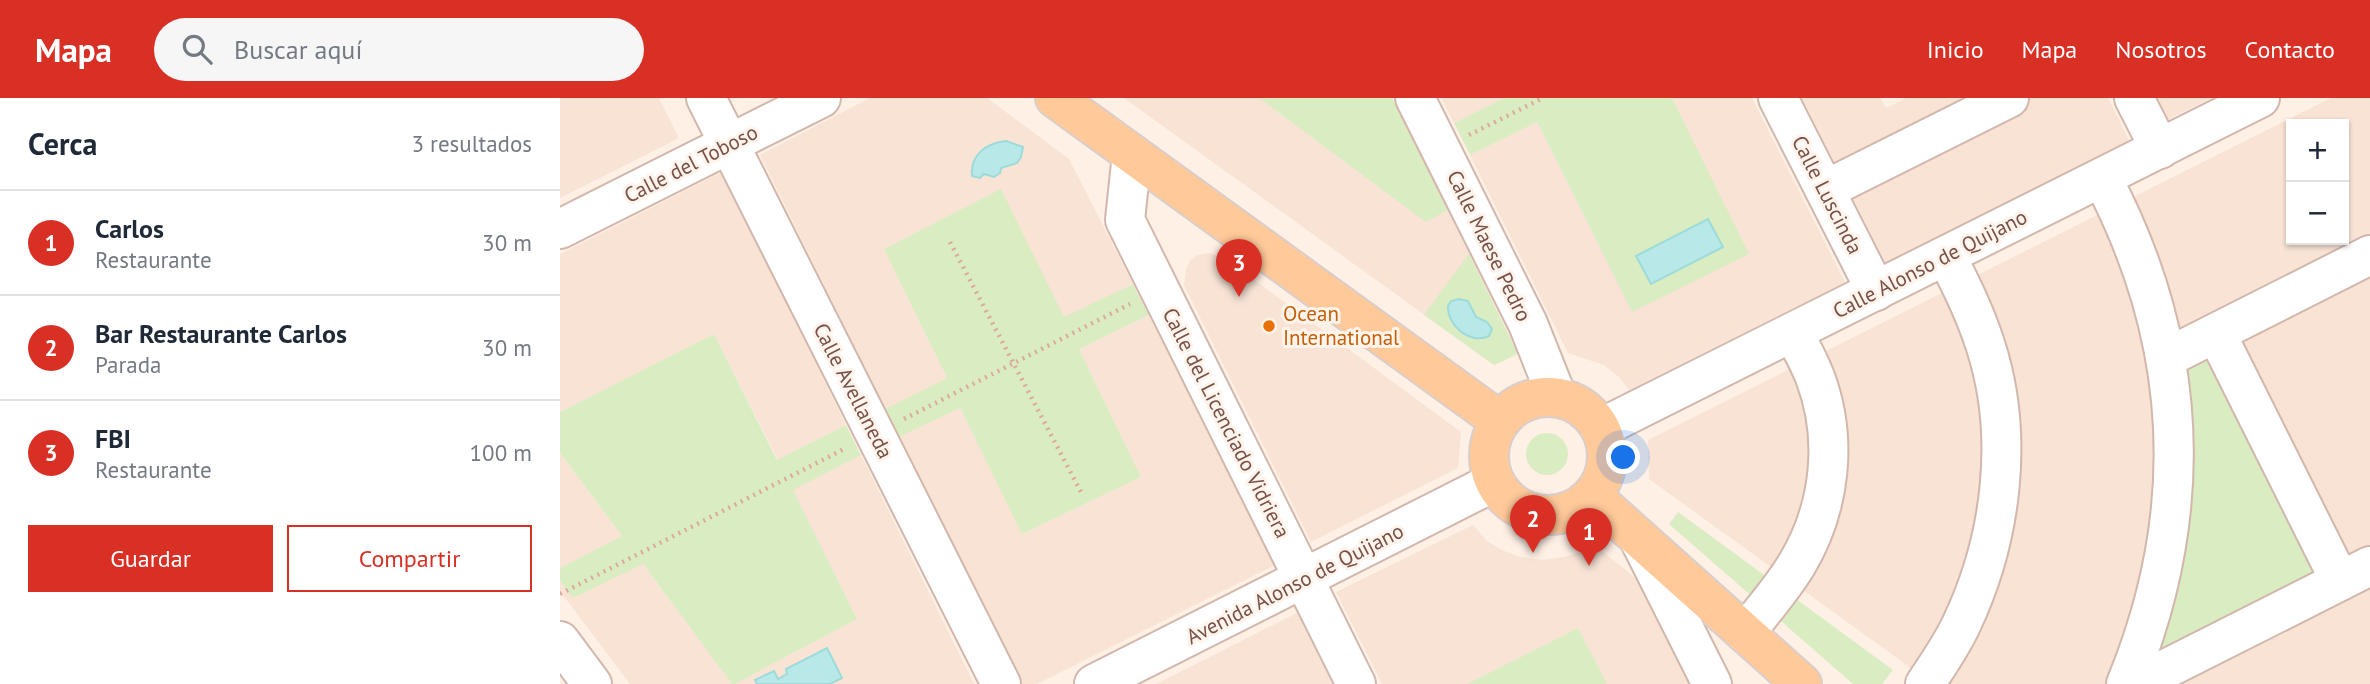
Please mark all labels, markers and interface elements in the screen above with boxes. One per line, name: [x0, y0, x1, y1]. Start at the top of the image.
search box: [154, 18, 644, 81]
text: Mapa: [35, 28, 112, 71]
icon: search: [178, 30, 216, 68]
text: Buscar aquí: [234, 33, 362, 66]
text: Inicio: [1927, 34, 1984, 65]
text: Mapa: [2022, 34, 2077, 65]
text: Nosotros: [2115, 34, 2207, 65]
text: Contacto: [2245, 34, 2335, 65]
street label: Calle del Toboso: [619, 118, 762, 209]
map controls: [2286, 119, 2349, 245]
button: +: [2286, 119, 2349, 182]
text: Cerca: [28, 124, 97, 163]
text: 3 resultados: [411, 129, 532, 158]
street label: Calle Luscinda: [1786, 131, 1869, 259]
street label: Calle Maese Pedro: [1441, 166, 1538, 326]
button: −: [2286, 182, 2349, 245]
street label: Calle Alonso de Quijano: [1828, 203, 2031, 324]
text: Carlos: [95, 212, 164, 245]
text: 1: [44, 228, 58, 257]
text: 30 m: [482, 228, 532, 257]
pin: 3: [1216, 239, 1262, 297]
text: Restaurante: [95, 245, 212, 274]
place label: Ocean International: [1283, 300, 1399, 351]
street label: Calle del Licenciado Vidriera: [1157, 303, 1296, 542]
text: Bar Restaurante Carlos: [95, 317, 347, 350]
street label: Calle Avellaneda: [808, 318, 899, 463]
marker: Ocean International: [1261, 318, 1277, 334]
text: 2: [44, 333, 58, 362]
text: 30 m: [482, 333, 532, 362]
text: Parada: [95, 350, 161, 379]
text: FBI: [95, 422, 131, 455]
text: 3: [44, 438, 58, 467]
text: 100 m: [470, 438, 532, 467]
your location: [1606, 440, 1640, 474]
text: Restaurante: [95, 455, 212, 484]
pin: 2: [1510, 495, 1556, 553]
pin: 1: [1566, 508, 1612, 566]
street label: Avenida Alonso de Quijano: [1182, 517, 1408, 650]
button: Guardar: [28, 525, 273, 592]
button: Compartir: [287, 525, 532, 592]

